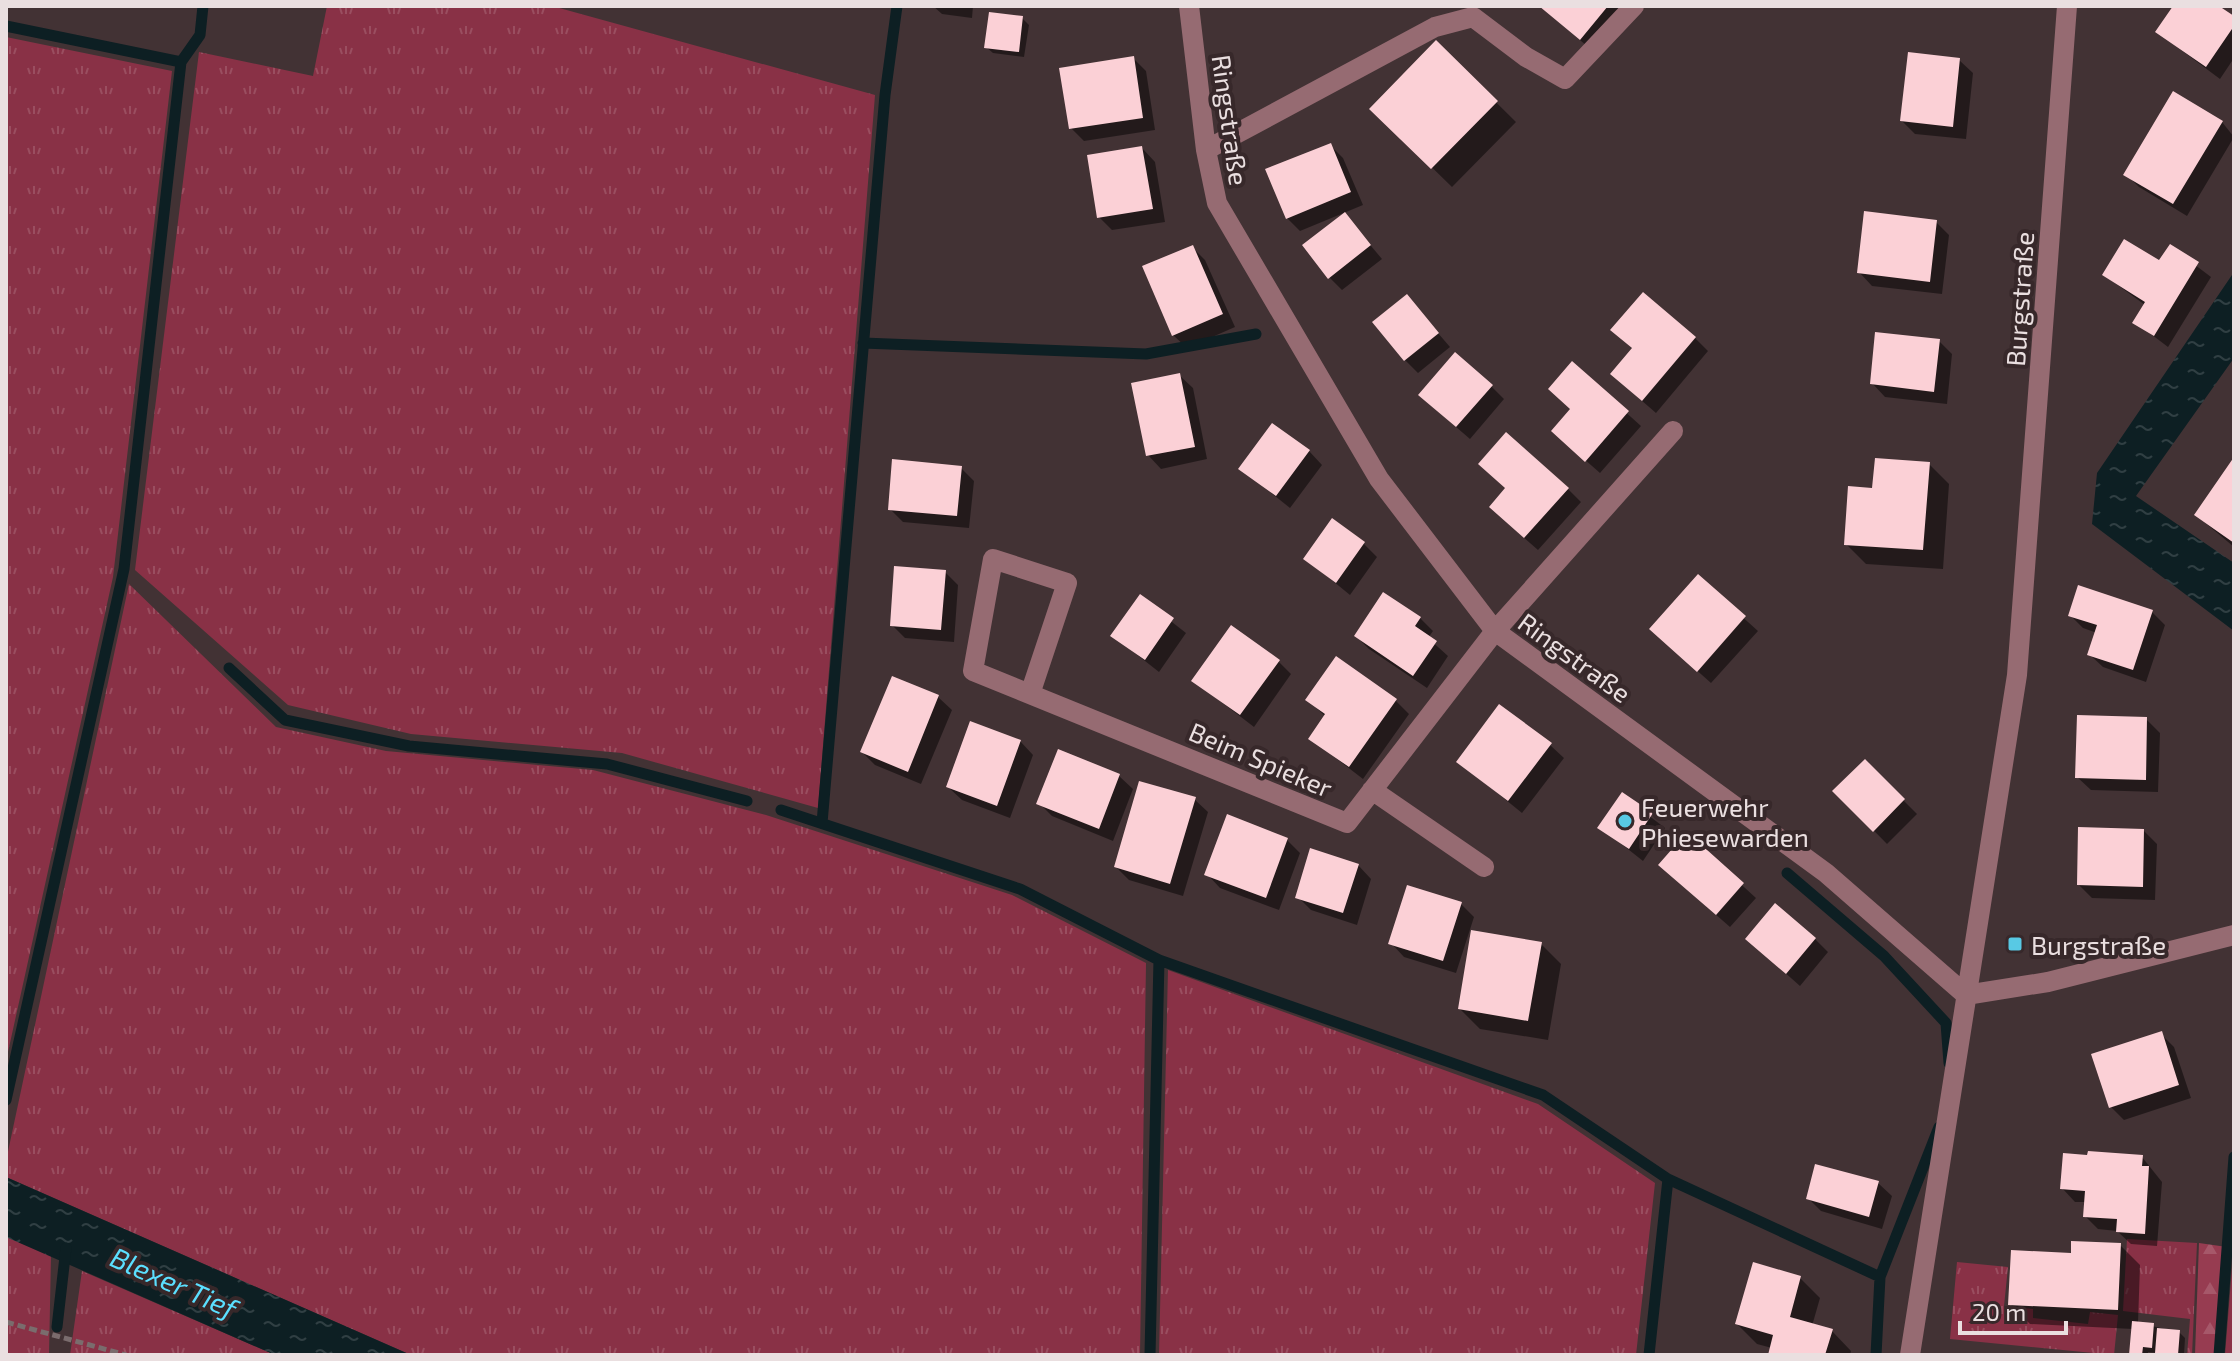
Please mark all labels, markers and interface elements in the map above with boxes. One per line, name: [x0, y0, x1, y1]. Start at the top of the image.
street label: Ringstraße: [1207, 53, 1255, 187]
street label: Burgstraße: [1999, 231, 2039, 367]
street label: Ringstraße: [1513, 606, 1637, 708]
street label: Beim Spieker: [1185, 715, 1337, 803]
place label: Feuerwehr Phiesewarden: [1641, 791, 1809, 852]
marker: Feuerwehr Phiesewarden: [1616, 812, 1634, 830]
place label: Burgstraße: [2031, 929, 2166, 960]
marker: Burgstraße: [2006, 935, 2024, 953]
water label: Blexer Tief: [106, 1239, 245, 1326]
scale bar: [1960, 1285, 2066, 1335]
text: 20 m: [1972, 1297, 2026, 1326]

